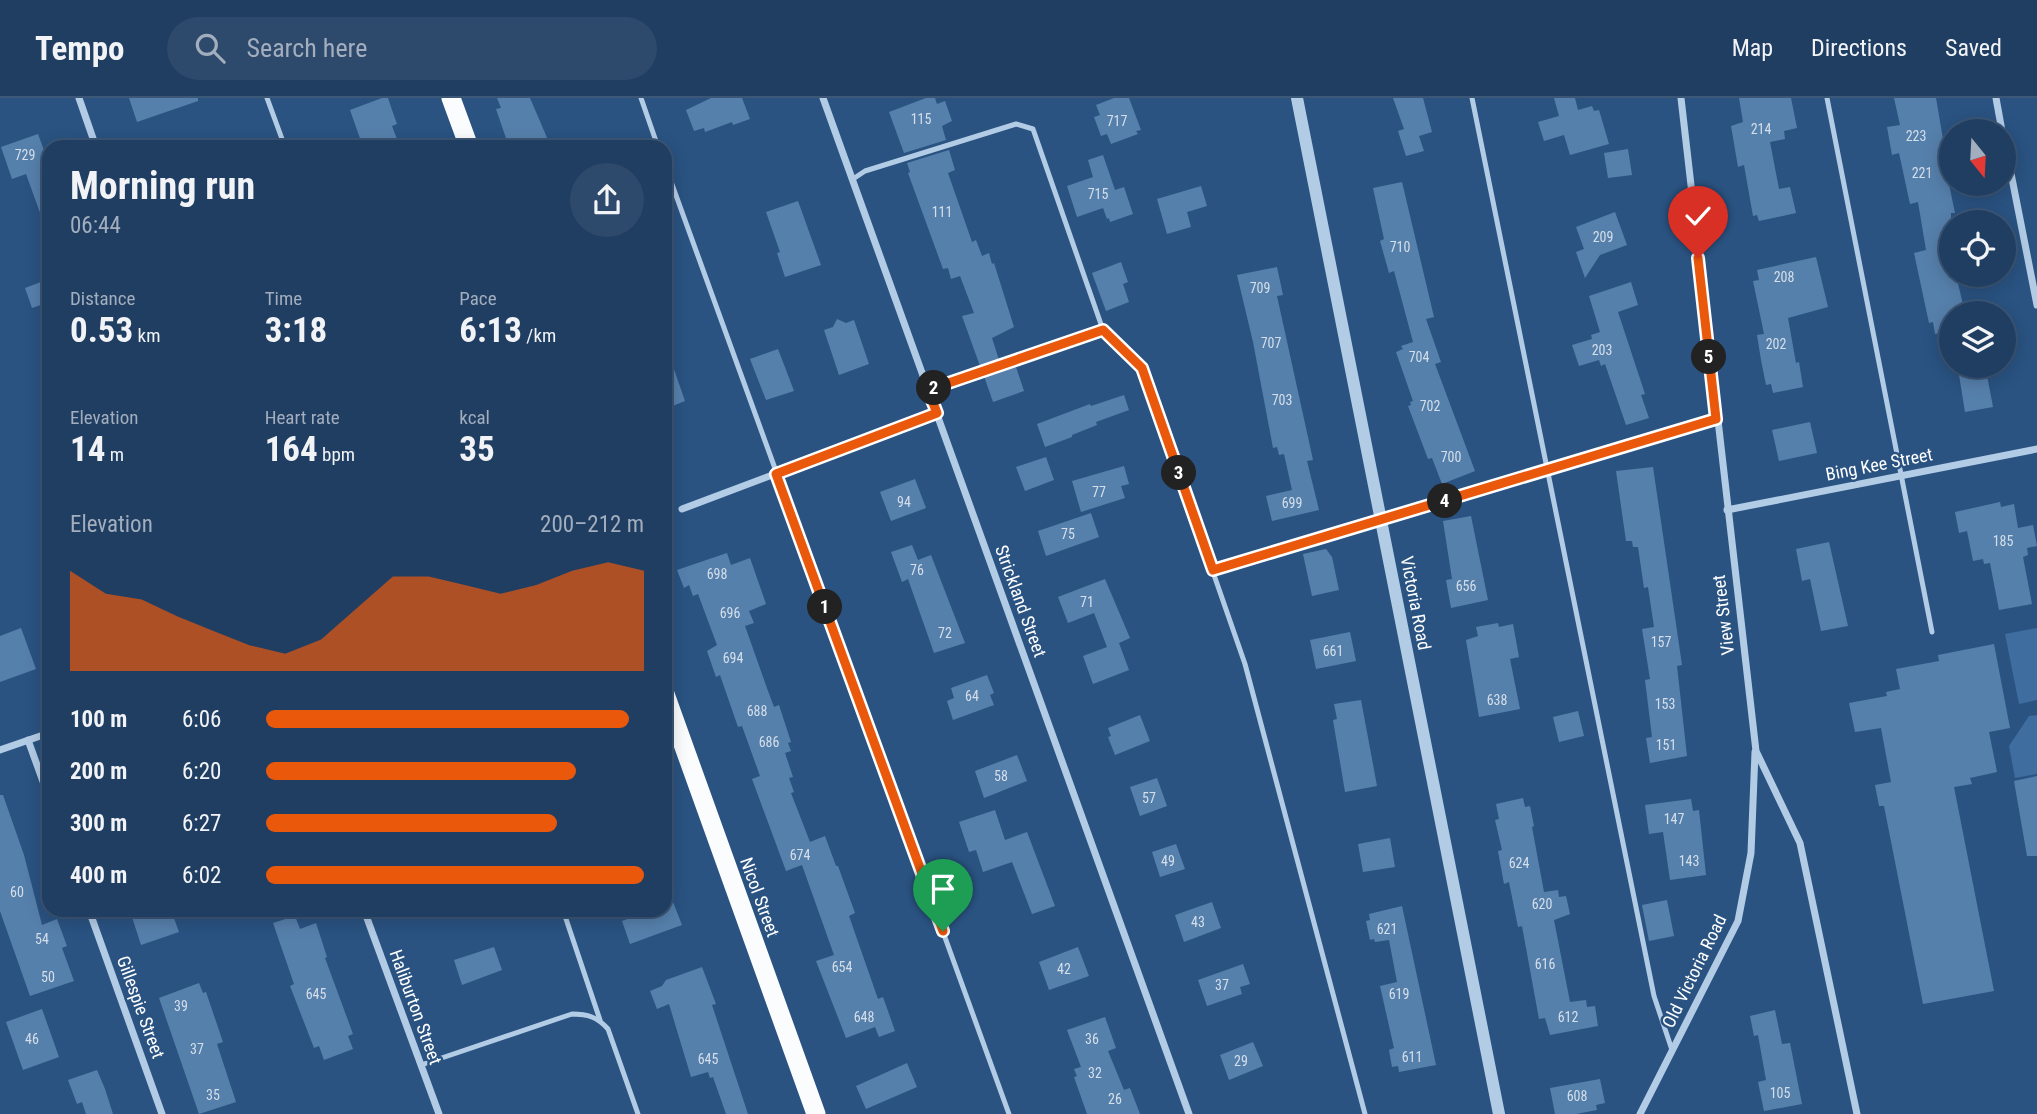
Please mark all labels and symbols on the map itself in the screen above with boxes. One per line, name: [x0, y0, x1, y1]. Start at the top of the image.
house number: 115: [911, 111, 931, 127]
house number: 717: [1107, 113, 1127, 129]
north arrow: [1939, 119, 2016, 196]
house number: 214: [1751, 121, 1771, 137]
house number: 223: [1906, 128, 1926, 144]
house number: 729: [15, 147, 35, 163]
house number: 221: [1912, 165, 1932, 181]
house number: 715: [1088, 186, 1108, 202]
pin: [1668, 186, 1728, 258]
house number: 111: [932, 204, 952, 220]
house number: 209: [1593, 229, 1613, 245]
house number: 710: [1390, 239, 1410, 255]
house number: 208: [1774, 269, 1794, 285]
house number: 709: [1250, 280, 1270, 296]
house number: 707: [1261, 335, 1281, 351]
house number: 202: [1766, 336, 1786, 352]
pin: 5: [1692, 340, 1726, 374]
house number: 203: [1592, 342, 1612, 358]
house number: 704: [1409, 349, 1429, 365]
pin: 2: [916, 370, 951, 406]
house number: 703: [1272, 392, 1292, 408]
house number: 702: [1420, 398, 1440, 414]
street label: Bing Kee Street: [1824, 443, 1934, 485]
house number: 700: [1441, 449, 1461, 465]
pin: 3: [1162, 456, 1196, 490]
house number: 77: [1092, 484, 1106, 500]
pin: 4: [1428, 484, 1462, 518]
house number: 94: [897, 494, 911, 510]
house number: 699: [1282, 495, 1302, 511]
house number: 75: [1061, 526, 1075, 542]
house number: 185: [1993, 533, 2013, 549]
street label: Strickland Street: [991, 542, 1051, 660]
street label: Victoria Road: [1397, 554, 1435, 652]
house number: 76: [910, 562, 924, 578]
house number: 698: [707, 566, 727, 582]
street label: View Street: [1708, 574, 1738, 656]
house number: 656: [1456, 578, 1476, 594]
pin: 1: [808, 589, 842, 624]
house number: 71: [1080, 594, 1094, 610]
house number: 696: [720, 605, 740, 621]
house number: 72: [938, 625, 952, 641]
house number: 157: [1651, 634, 1671, 650]
house number: 661: [1323, 643, 1343, 659]
house number: 694: [723, 650, 743, 666]
house number: 64: [965, 688, 979, 704]
house number: 638: [1487, 692, 1507, 708]
house number: 153: [1655, 696, 1675, 712]
house number: 688: [747, 703, 767, 719]
house number: 686: [759, 734, 779, 750]
house number: 151: [1656, 737, 1676, 753]
house number: 58: [994, 768, 1008, 784]
house number: 57: [1142, 790, 1156, 806]
house number: 147: [1664, 811, 1684, 827]
house number: 674: [790, 847, 810, 863]
house number: 49: [1161, 853, 1175, 869]
house number: 143: [1679, 853, 1699, 869]
street label: Nicol Street: [736, 854, 784, 940]
house number: 624: [1509, 855, 1529, 871]
pin: [913, 859, 973, 931]
house number: 60: [10, 884, 24, 900]
house number: 620: [1532, 896, 1552, 912]
street label: Old Victoria Road: [1658, 911, 1730, 1031]
house number: 43: [1191, 914, 1205, 930]
house number: 621: [1377, 921, 1397, 937]
house number: 54: [35, 931, 49, 947]
street label: Haliburton Street: [385, 947, 447, 1067]
street label: Gillespie Street: [113, 953, 169, 1061]
house number: 616: [1535, 956, 1555, 972]
house number: 654: [832, 959, 852, 975]
house number: 42: [1057, 961, 1071, 977]
house number: 50: [41, 969, 55, 985]
house number: 37: [1215, 977, 1229, 993]
house number: 645: [306, 986, 326, 1002]
house number: 619: [1389, 986, 1409, 1002]
house number: 39: [174, 998, 188, 1014]
house number: 648: [854, 1009, 874, 1025]
house number: 612: [1558, 1009, 1578, 1025]
house number: 46: [25, 1031, 39, 1047]
house number: 36: [1085, 1031, 1099, 1047]
house number: 37: [190, 1041, 204, 1057]
house number: 611: [1402, 1049, 1422, 1065]
house number: 645: [698, 1051, 718, 1067]
house number: 29: [1234, 1053, 1248, 1069]
house number: 32: [1088, 1065, 1102, 1081]
house number: 105: [1770, 1085, 1790, 1101]
house number: 35: [206, 1087, 220, 1103]
house number: 608: [1567, 1088, 1587, 1104]
house number: 26: [1108, 1091, 1122, 1107]

